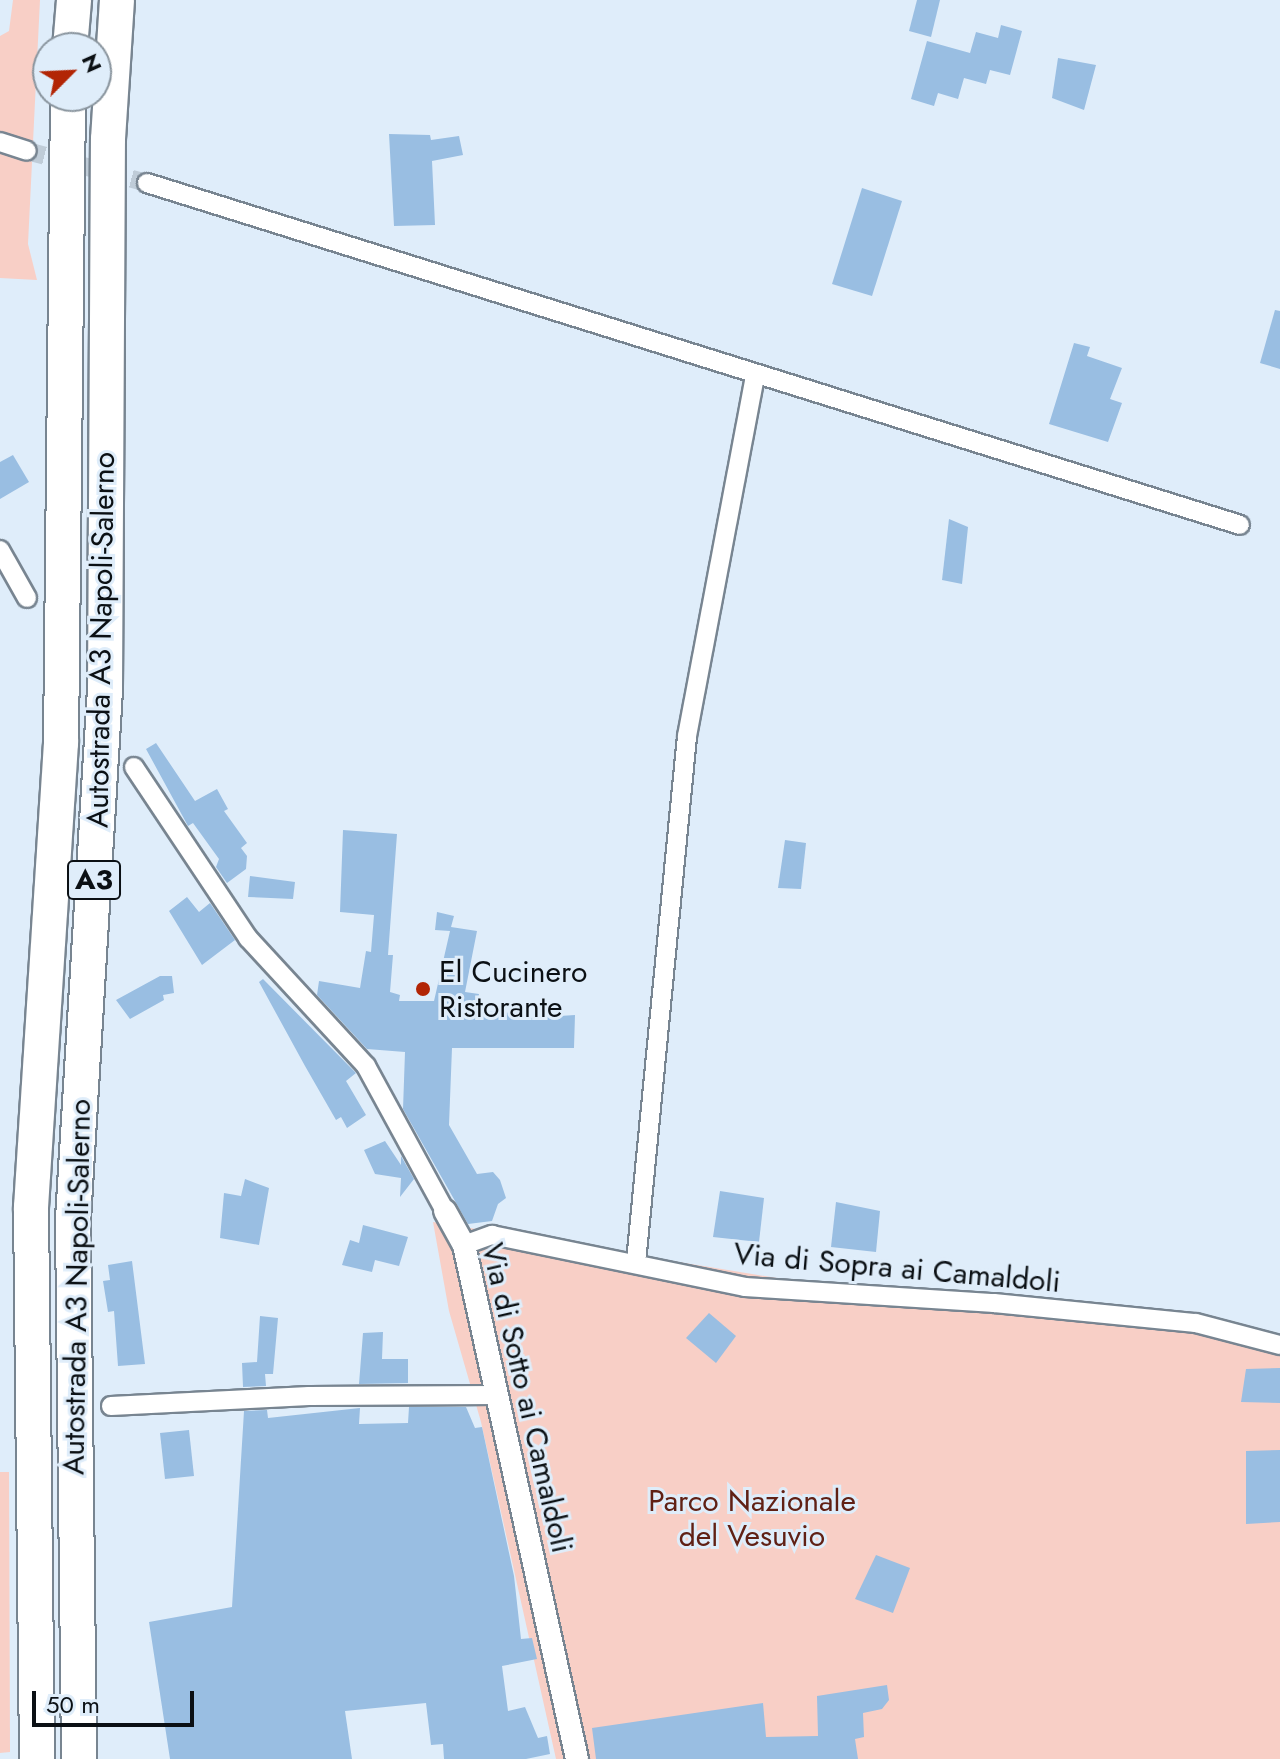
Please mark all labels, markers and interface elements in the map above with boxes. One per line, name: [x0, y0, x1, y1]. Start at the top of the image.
north arrow: [32, 32, 112, 112]
text: N: [74, 49, 110, 78]
street label: Autostrada A3 Napoli-Salerno: [80, 452, 122, 828]
road number: A3: [66, 856, 122, 904]
place label: El Cucinero Ristorante: [439, 954, 587, 1024]
marker: El Cucinero Ristorante: [414, 980, 432, 998]
street label: Autostrada A3 Napoli-Salerno: [56, 1099, 98, 1475]
street label: Via di Sopra ai Camaldoli: [732, 1236, 1062, 1300]
street label: Via di Sotto ai Camaldoli: [474, 1240, 580, 1556]
park label: Parco Nazionale del Vesuvio: [648, 1483, 856, 1554]
scale bar: [36, 1675, 198, 1725]
text: 50 m: [46, 1687, 100, 1722]

